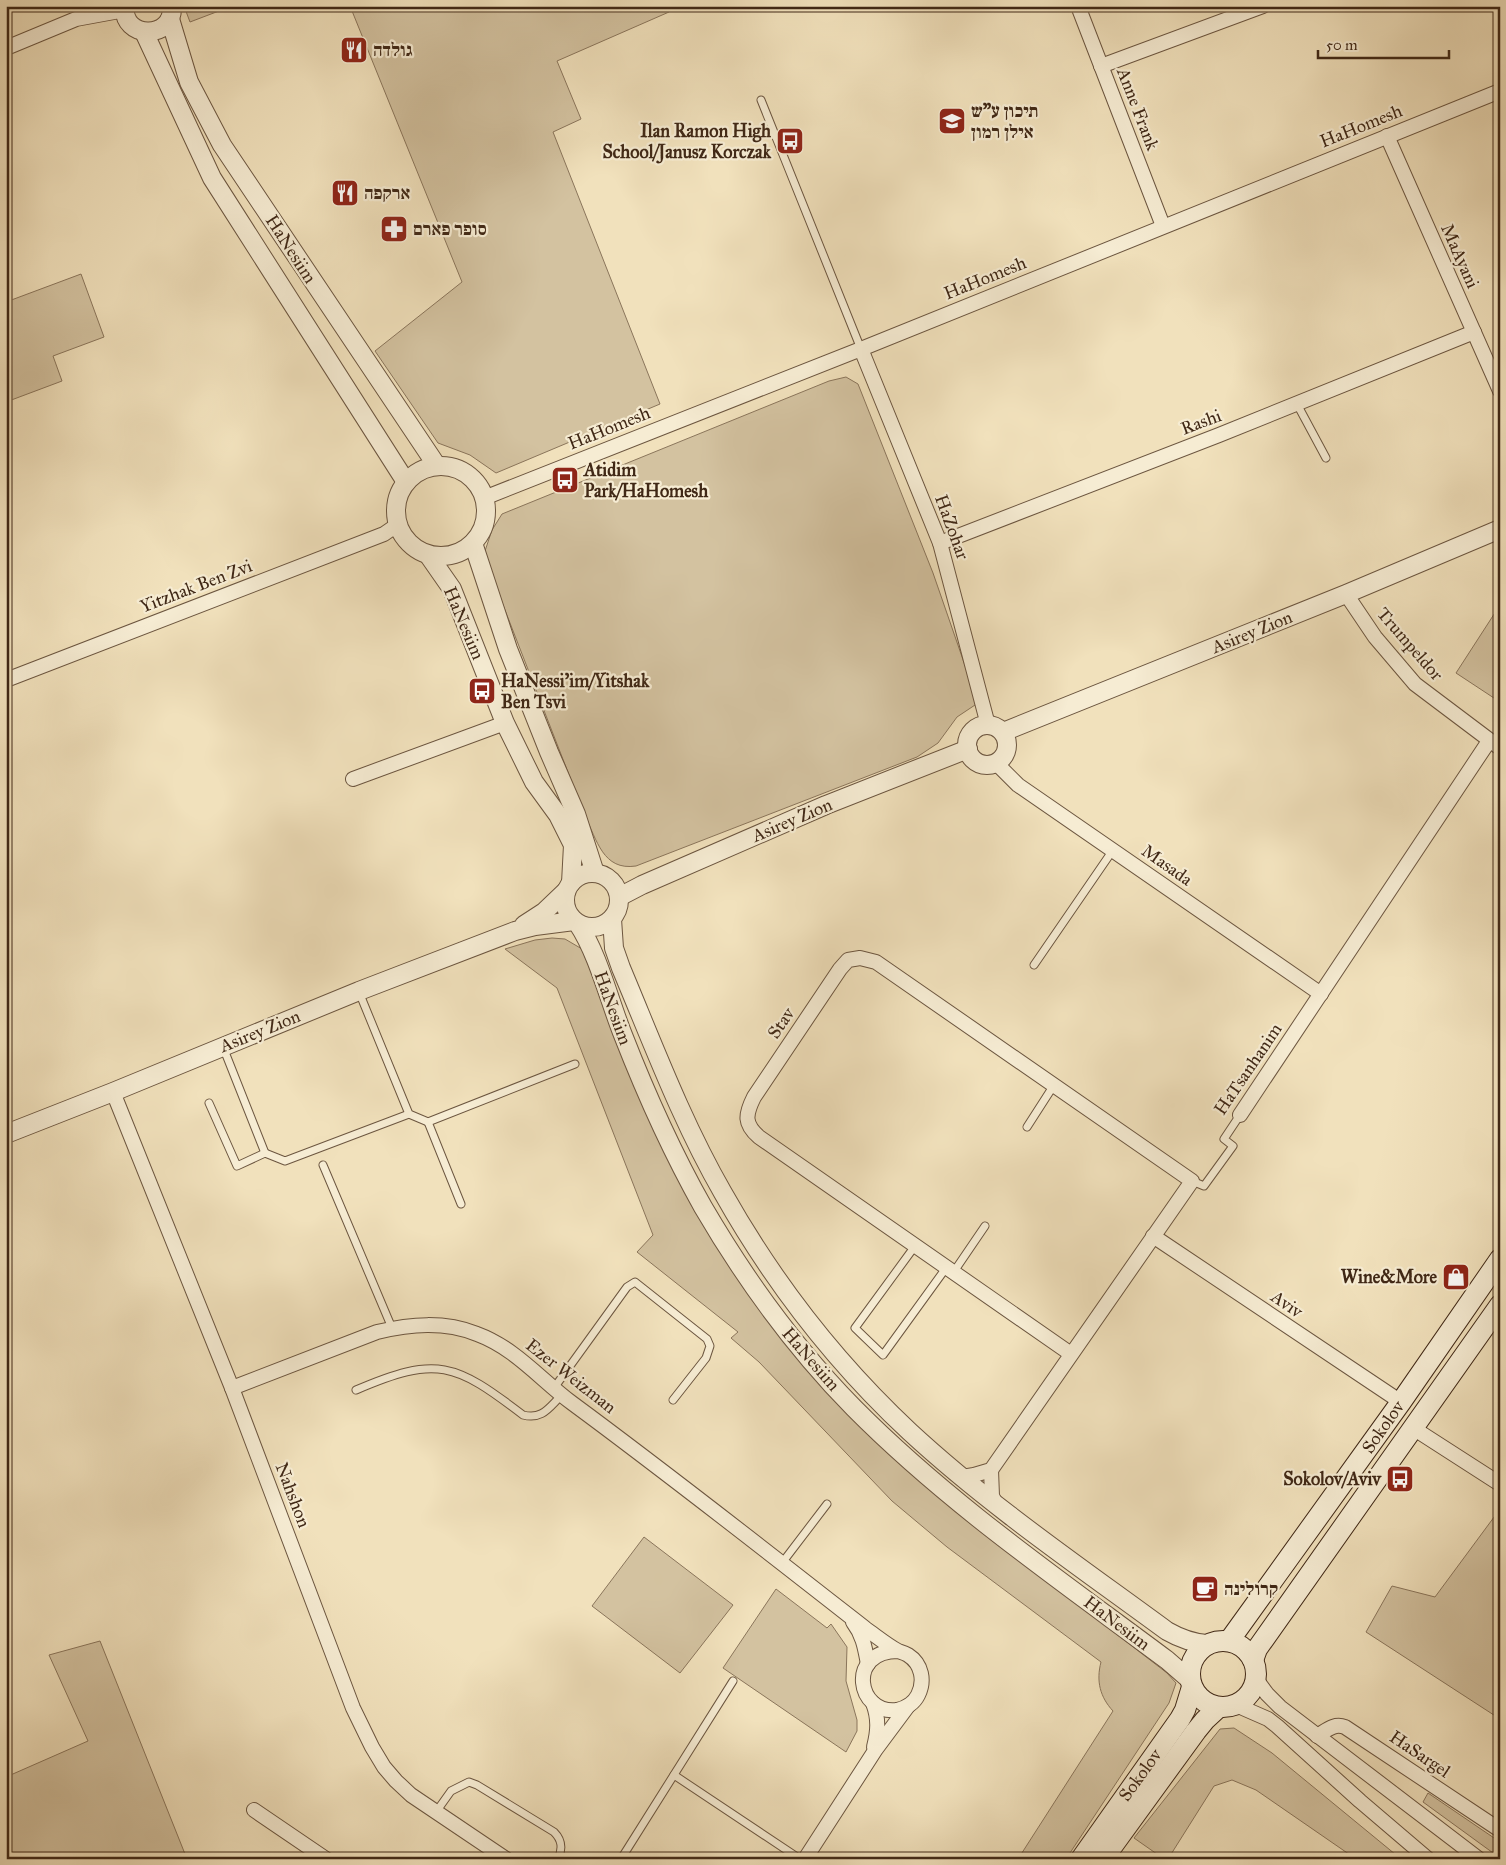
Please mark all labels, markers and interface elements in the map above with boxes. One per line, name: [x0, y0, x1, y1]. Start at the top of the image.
scale bar: [1318, 28, 1450, 60]
restaurant icon: גולדה: [339, 35, 369, 65]
text: 50 m: [1326, 36, 1358, 54]
place label: גולדה: [373, 39, 413, 61]
street label: Anne Frank: [1112, 64, 1164, 154]
place label: תיכון ע"ש אילן רמון: [971, 100, 1039, 143]
street label: HaHomesh: [1317, 100, 1405, 152]
school or university icon: תיכון ע"ש אילן רמון: [937, 106, 967, 136]
place label: Ilan Ramon High School/Janusz Korczak: [602, 120, 772, 164]
bus stop icon: Ilan Ramon High School/Janusz Korczak: [775, 126, 805, 156]
restaurant icon: ארקפה: [330, 178, 360, 208]
place label: ארקפה: [364, 182, 410, 204]
street label: HaNesiim: [261, 211, 321, 287]
pharmacy icon: סופר פארם: [379, 214, 409, 244]
place label: סופר פארם: [413, 218, 487, 240]
street label: MaAyani: [1436, 220, 1484, 292]
street label: HaHomesh: [941, 252, 1029, 304]
street label: HaHomesh: [565, 402, 653, 454]
street label: Rashi: [1178, 404, 1224, 440]
place label: Atidim Park/HaHomesh: [583, 459, 709, 502]
bus stop icon: Atidim Park/HaHomesh: [550, 465, 580, 495]
street label: HaZohar: [930, 491, 974, 563]
street label: Yitzhak Ben Zvi: [137, 555, 255, 617]
street label: HaNesiim: [439, 583, 489, 663]
street label: Trumpeldor: [1372, 603, 1448, 685]
street label: Asirey Zion: [1208, 606, 1296, 658]
place label: HaNessi'im/Yitshak Ben Tsvi: [501, 670, 650, 713]
bus stop icon: HaNessi'im/Yitshak Ben Tsvi: [467, 676, 497, 706]
street label: Asirey Zion: [748, 793, 836, 847]
street label: Masada: [1137, 840, 1197, 891]
street label: HaNesiim: [589, 968, 637, 1048]
street label: Stav: [763, 1002, 800, 1043]
street label: Asirey Zion: [216, 1005, 304, 1057]
street label: HaTsanhanim: [1209, 1019, 1287, 1119]
shop icon: Wine&More: [1441, 1262, 1471, 1292]
place label: Wine&More: [1341, 1266, 1437, 1288]
street label: Aviv: [1266, 1285, 1308, 1323]
street label: HaNesiim: [777, 1323, 845, 1395]
street label: Ezer Weizman: [521, 1334, 621, 1418]
street label: Sokolov: [1357, 1395, 1410, 1458]
street label: Nahshon: [271, 1459, 316, 1531]
bus stop icon: Sokolov/Aviv: [1385, 1464, 1415, 1494]
place label: Sokolov/Aviv: [1283, 1468, 1382, 1490]
cafe icon: קרולינה: [1190, 1574, 1220, 1604]
place label: קרולינה: [1224, 1578, 1278, 1600]
street label: HaNesiim: [1080, 1591, 1154, 1655]
street label: HaSargel: [1385, 1726, 1455, 1783]
street label: Sokolov: [1114, 1744, 1167, 1805]

